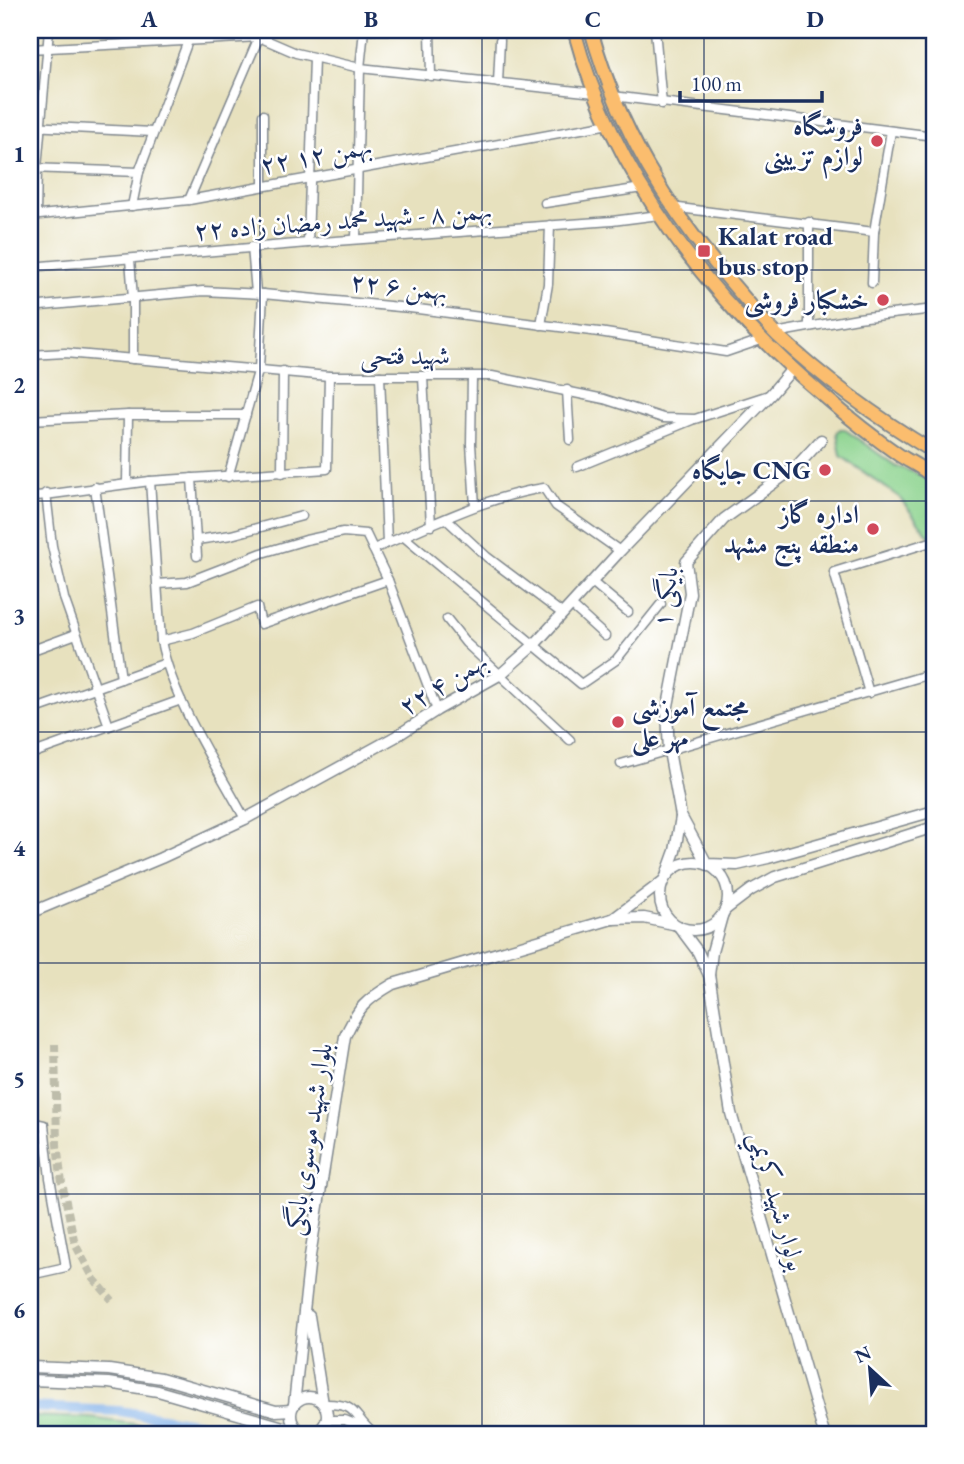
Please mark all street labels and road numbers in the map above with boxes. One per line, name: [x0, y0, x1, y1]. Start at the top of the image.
street label: ۲۲ بهمن ۱۲: [257, 128, 375, 183]
street label: ۲۲ بهمن ۸ - شهید محمد رمضان زاده: [193, 193, 493, 248]
street label: ۲۲ بهمن ۶: [348, 264, 449, 309]
street label: شهید فتحی: [360, 338, 450, 373]
street label: بایگی ۱: [644, 565, 687, 630]
street label: ۲۲ بهمن ۴: [392, 643, 494, 724]
street label: بلوار شهید موسوی بایگی: [276, 1040, 341, 1238]
street label: بولوار شهيد كريمي: [734, 1127, 814, 1277]

